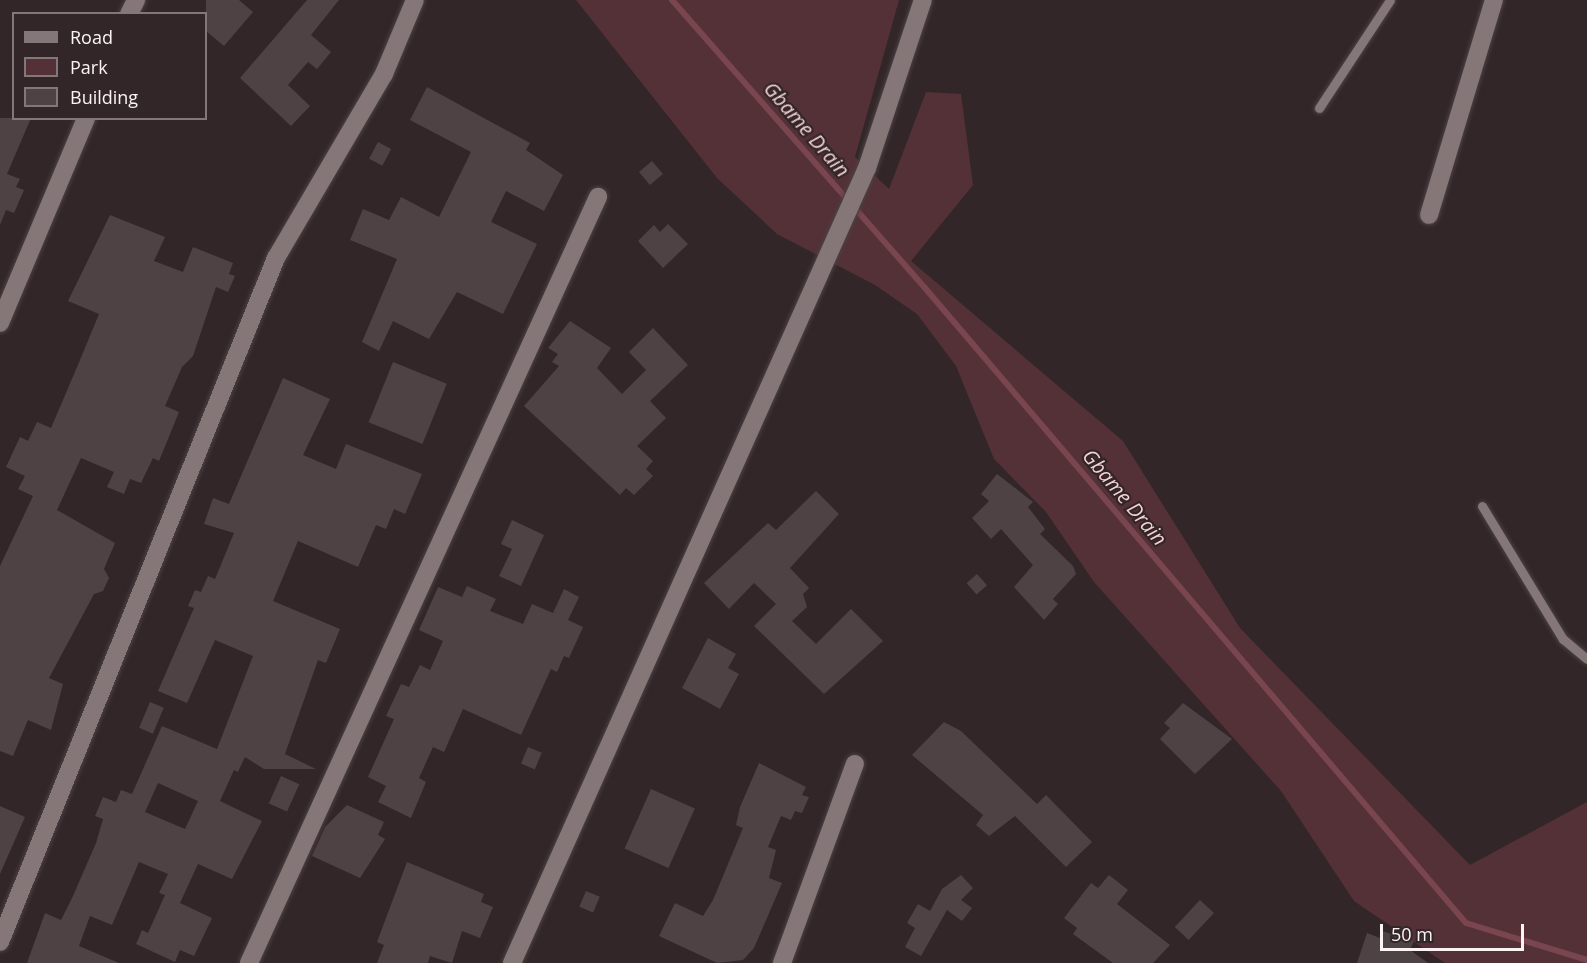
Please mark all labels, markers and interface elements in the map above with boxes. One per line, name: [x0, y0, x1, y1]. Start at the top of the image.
legend: [12, 12, 207, 120]
text: Road: [70, 25, 113, 49]
text: Park: [70, 55, 108, 79]
water label: Gbame Drain: [759, 77, 855, 181]
text: Building: [70, 85, 138, 109]
water label: Gbame Drain: [1078, 444, 1172, 550]
scale bar: [1383, 912, 1527, 950]
text: 50 m: [1391, 922, 1433, 946]

